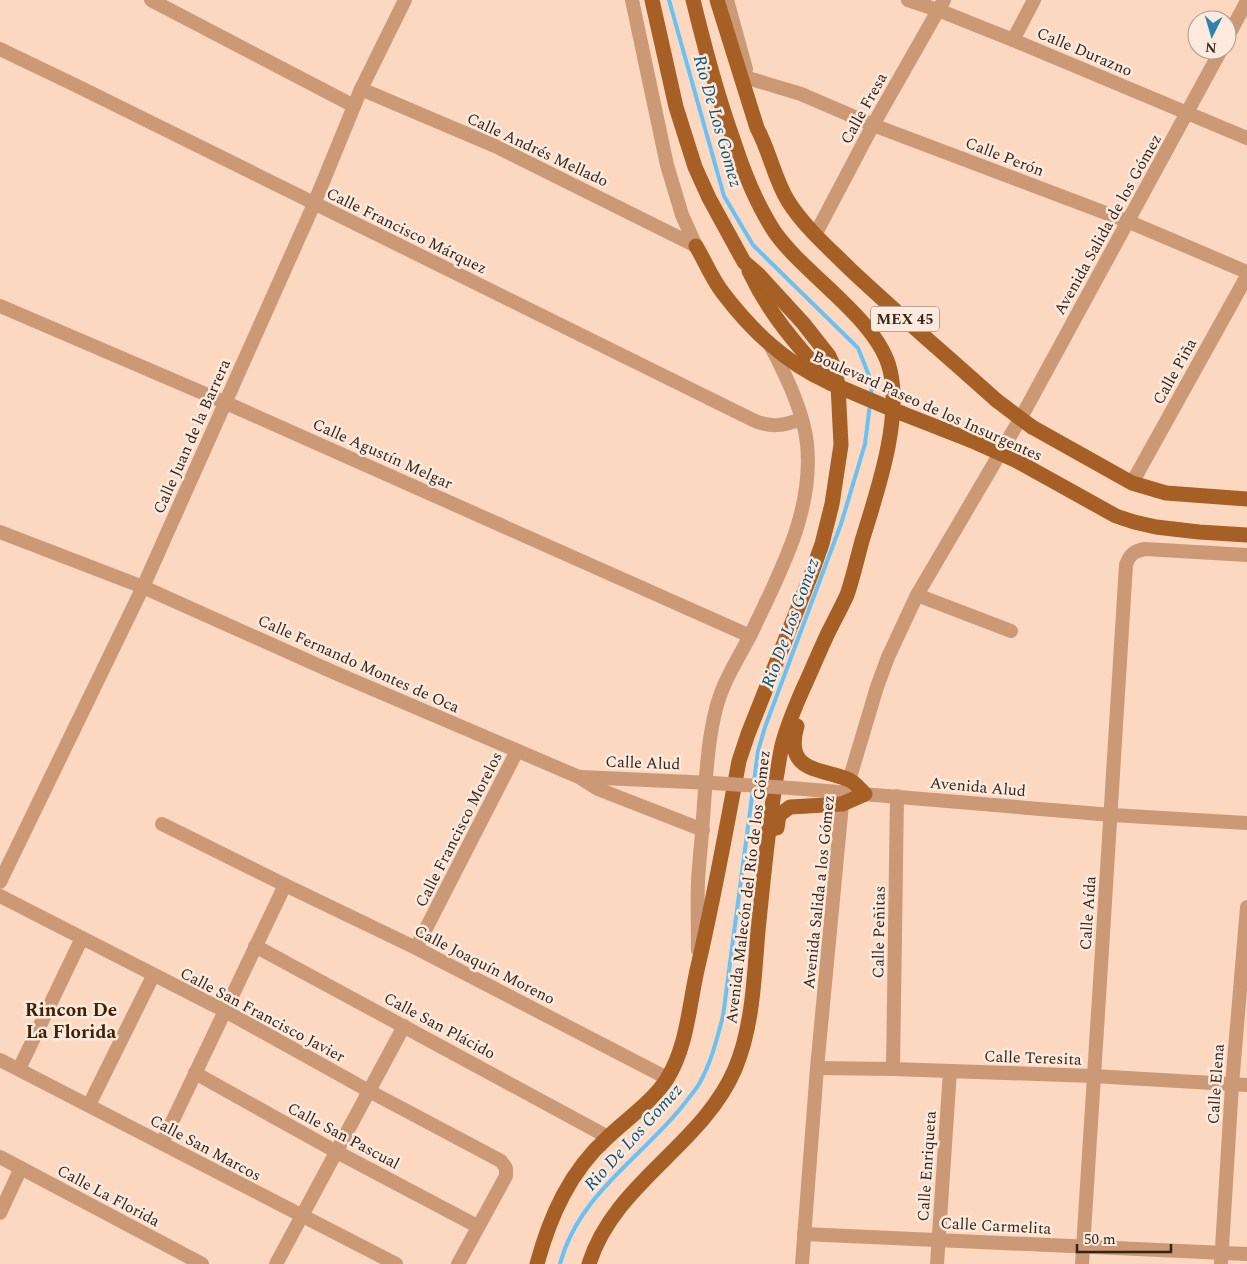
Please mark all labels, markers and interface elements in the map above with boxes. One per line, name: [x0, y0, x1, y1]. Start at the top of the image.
north arrow: [1187, 10, 1237, 60]
street label: Calle Durazno: [1033, 21, 1136, 83]
text: N: [1204, 36, 1218, 58]
water label: Rio De Los Gomez: [686, 52, 749, 190]
street label: Calle Fresa: [834, 68, 894, 149]
street label: Calle Andrés Mellado: [463, 107, 612, 193]
street label: Avenida Salida de los Gómez: [1048, 129, 1168, 319]
street label: Calle Perón: [962, 131, 1047, 183]
street label: Calle Francisco Márquez: [322, 181, 491, 280]
road number: MEX 45: [871, 306, 939, 332]
street label: Calle Piña: [1147, 334, 1203, 409]
street label: Boulevard Paseo de los Insurgentes: [809, 344, 1046, 468]
street label: Calle Juan de la Barrera: [147, 355, 237, 518]
street label: Calle Agustín Melgar: [309, 412, 457, 496]
water label: Rio De Los Gomez: [754, 554, 826, 692]
street label: Calle Fernando Montes de Oca: [254, 608, 463, 719]
street label: Calle Francisco Morelos: [409, 747, 509, 911]
street label: Avenida Malecón del Río de los Gómez: [719, 749, 777, 1025]
street label: Calle Alud: [605, 750, 681, 776]
street label: Avenida Alud: [929, 771, 1027, 803]
street label: Avenida Salida a los Gómez: [797, 794, 841, 990]
street label: Calle Aída: [1073, 875, 1103, 951]
street label: Calle Peñitas: [866, 885, 892, 979]
street label: Calle Joaquín Moreno: [410, 919, 559, 1011]
street label: Calle San Francisco Javier: [176, 961, 349, 1069]
street label: Calle San Plácido: [379, 986, 500, 1065]
district label: Rincon De La Florida: [25, 996, 117, 1047]
street label: Calle Elena: [1201, 1043, 1231, 1125]
street label: Calle Teresita: [984, 1044, 1082, 1072]
water label: Rio De Los Gomez: [578, 1078, 689, 1197]
street label: Calle San Pascual: [283, 1096, 404, 1176]
street label: Calle San Marcos: [146, 1108, 266, 1187]
street label: Calle Enriqueta: [911, 1110, 943, 1222]
street label: Calle La Florida: [53, 1159, 164, 1233]
street label: Calle Carmelita: [940, 1211, 1052, 1241]
scale bar: [1077, 1222, 1171, 1254]
text: 50 m: [1084, 1228, 1116, 1251]

